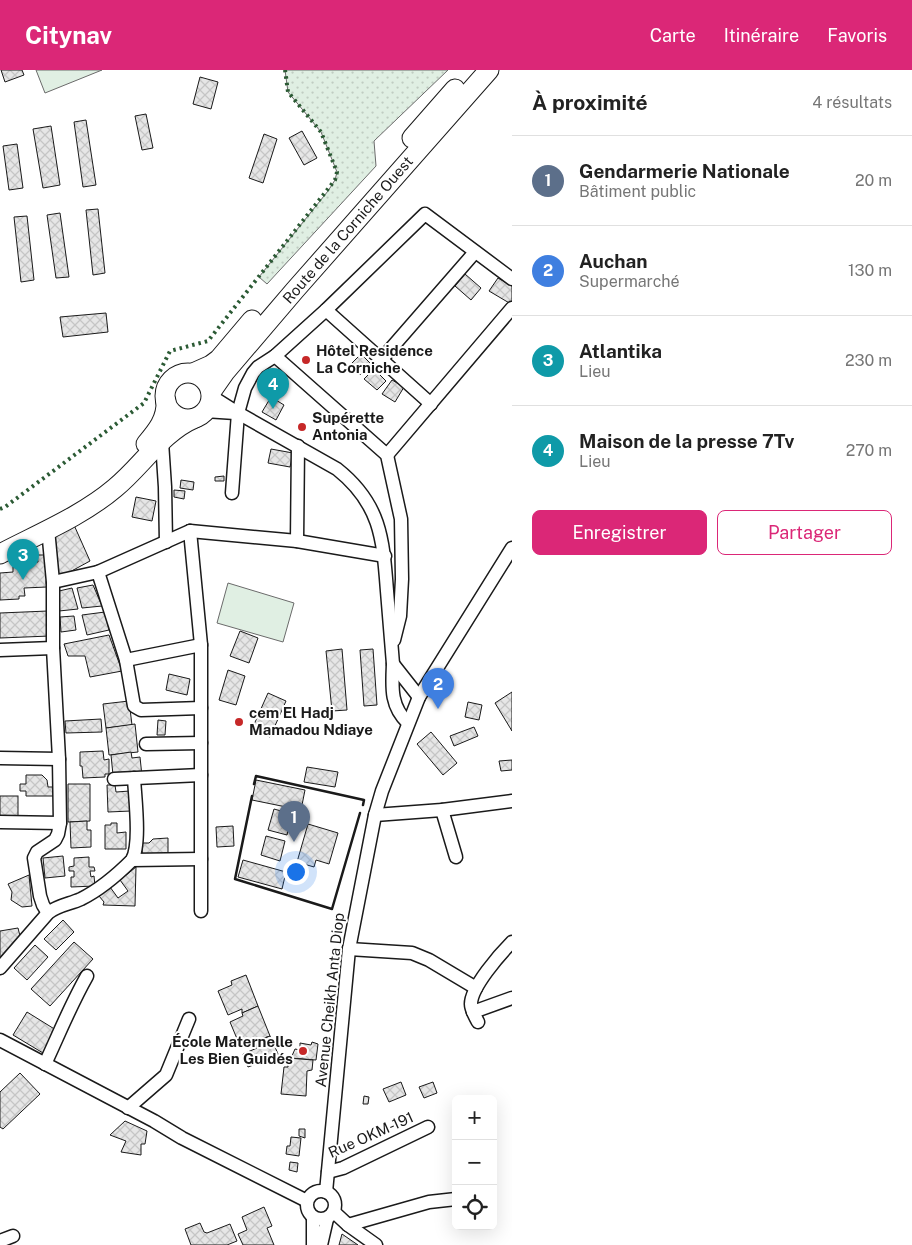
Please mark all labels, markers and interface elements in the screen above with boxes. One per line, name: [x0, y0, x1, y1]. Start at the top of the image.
text: Citynav: [25, 21, 112, 49]
text: Carte: [650, 25, 696, 46]
text: Itinéraire: [724, 25, 799, 46]
text: Favoris: [827, 25, 887, 46]
text: À proximité: [532, 90, 648, 115]
text: 4 résultats: [812, 93, 892, 112]
street label: Route de la Corniche Ouest: [279, 153, 416, 307]
text: Gendarmerie Nationale: [579, 160, 790, 182]
text: 1: [545, 171, 551, 190]
text: 20 m: [855, 171, 892, 190]
text: Bâtiment public: [579, 182, 696, 201]
text: Auchan: [579, 250, 647, 272]
text: 2: [543, 261, 553, 280]
text: 130 m: [848, 261, 892, 280]
text: Supermarché: [579, 272, 680, 291]
text: Atlantika: [579, 340, 662, 362]
place label: Hôtel Residence La Corniche: [316, 342, 433, 376]
text: 3: [543, 351, 553, 370]
text: 230 m: [845, 351, 892, 370]
marker: Hôtel Residence La Corniche: [300, 354, 312, 366]
text: Lieu: [579, 362, 611, 381]
pin: 4: [257, 368, 289, 409]
place label: Supérette Antonia: [312, 409, 384, 443]
marker: Supérette Antonia: [296, 421, 308, 433]
text: Maison de la presse 7Tv: [579, 430, 794, 452]
text: 4: [543, 441, 553, 460]
text: 270 m: [846, 441, 892, 460]
text: Lieu: [579, 452, 611, 471]
button: Enregistrer: [532, 510, 707, 555]
button: Partager: [717, 510, 892, 555]
pin: 3: [7, 539, 39, 580]
pin: 2: [422, 668, 454, 709]
place label: cem El Hadj Mamadou Ndiaye: [249, 704, 373, 738]
marker: cem El Hadj Mamadou Ndiaye: [233, 716, 245, 728]
pin: 1: [278, 801, 310, 842]
your location: [283, 859, 309, 885]
street label: Avenue Cheikh Anta Diop: [312, 912, 347, 1088]
place label: École Maternelle Les Bien Guidés: [172, 1033, 293, 1067]
marker: École Maternelle Les Bien Guidés: [297, 1045, 309, 1057]
map controls: [452, 1095, 497, 1230]
button: +: [452, 1095, 497, 1140]
street label: Rue OKM-191: [326, 1108, 416, 1161]
button: −: [452, 1140, 497, 1185]
button: locate: [452, 1185, 497, 1230]

